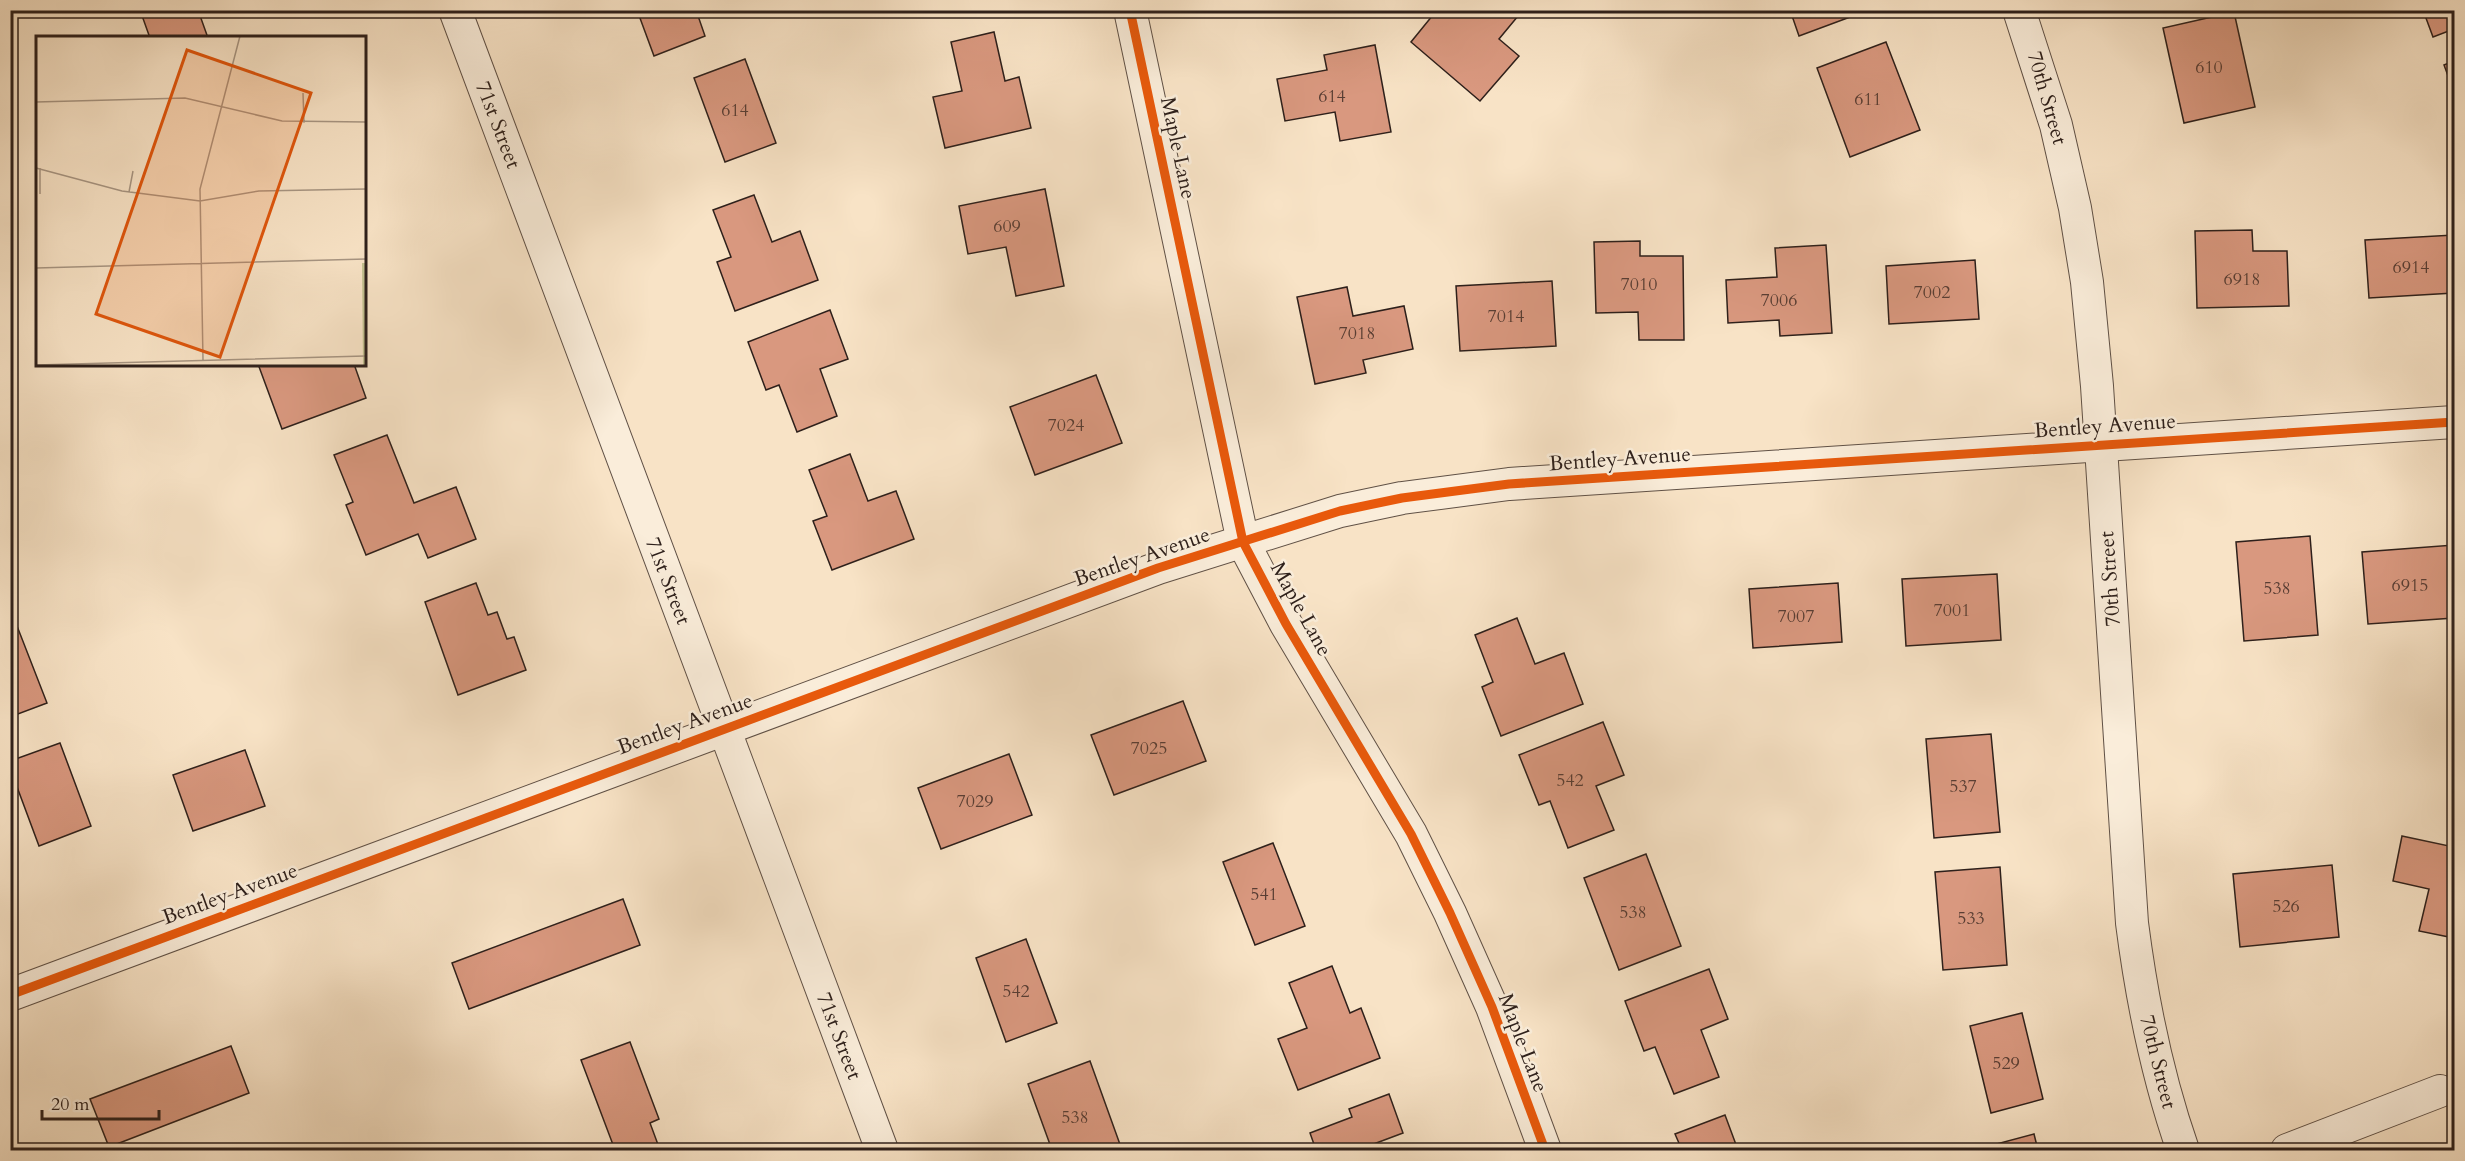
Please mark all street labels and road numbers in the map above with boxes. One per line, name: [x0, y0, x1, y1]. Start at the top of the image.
street label: 70th Street: [2020, 48, 2074, 148]
street label: 71st Street: [468, 77, 528, 173]
street label: Maple Lane: [1153, 94, 1203, 202]
street label: Bentley Avenue: [2033, 407, 2177, 445]
street label: Bentley Avenue: [1548, 440, 1692, 478]
street label: Bentley Avenue: [1070, 520, 1214, 594]
street label: 70th Street: [2092, 530, 2128, 628]
street label: 71st Street: [638, 533, 698, 629]
street label: Maple Lane: [1263, 557, 1339, 661]
street label: Bentley Avenue: [613, 686, 757, 762]
street label: Bentley Avenue: [158, 856, 302, 932]
street label: 71st Street: [809, 988, 869, 1084]
street label: Maple Lane: [1491, 989, 1555, 1097]
street label: 70th Street: [2132, 1012, 2184, 1112]

